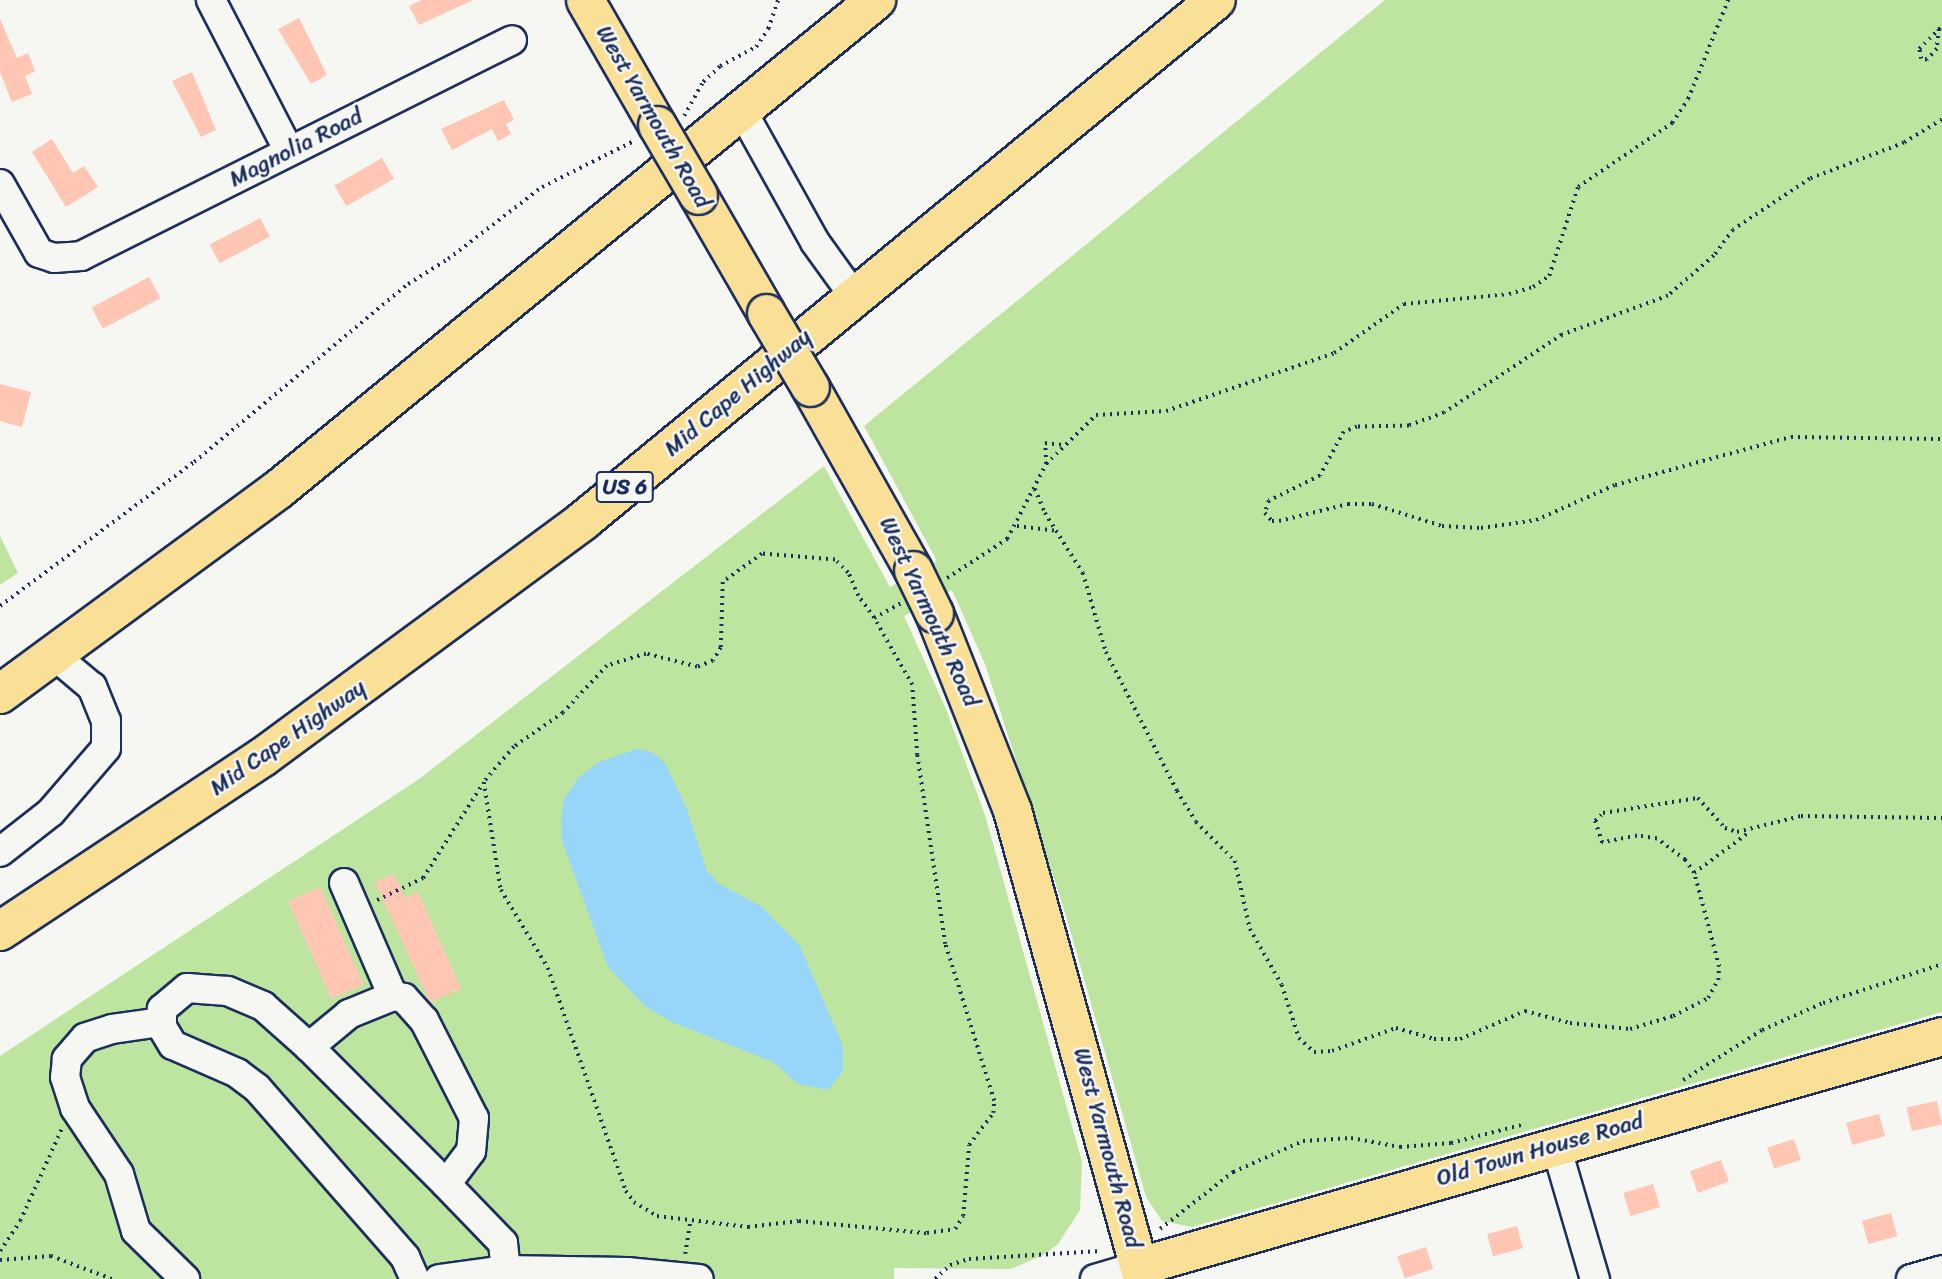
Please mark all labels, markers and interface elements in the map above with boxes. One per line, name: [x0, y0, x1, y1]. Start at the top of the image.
street label: West Yarmouth Road: [590, 21, 716, 213]
street label: Magnolia Road: [225, 103, 367, 193]
street label: Mid Cape Highway: [658, 323, 818, 463]
road number: US 6: [595, 470, 655, 504]
street label: West Yarmouth Road: [873, 513, 985, 711]
street label: Mid Cape Highway: [204, 674, 372, 802]
street label: West Yarmouth Road: [1067, 1045, 1147, 1251]
street label: Old Town House Road: [1434, 1107, 1646, 1193]

